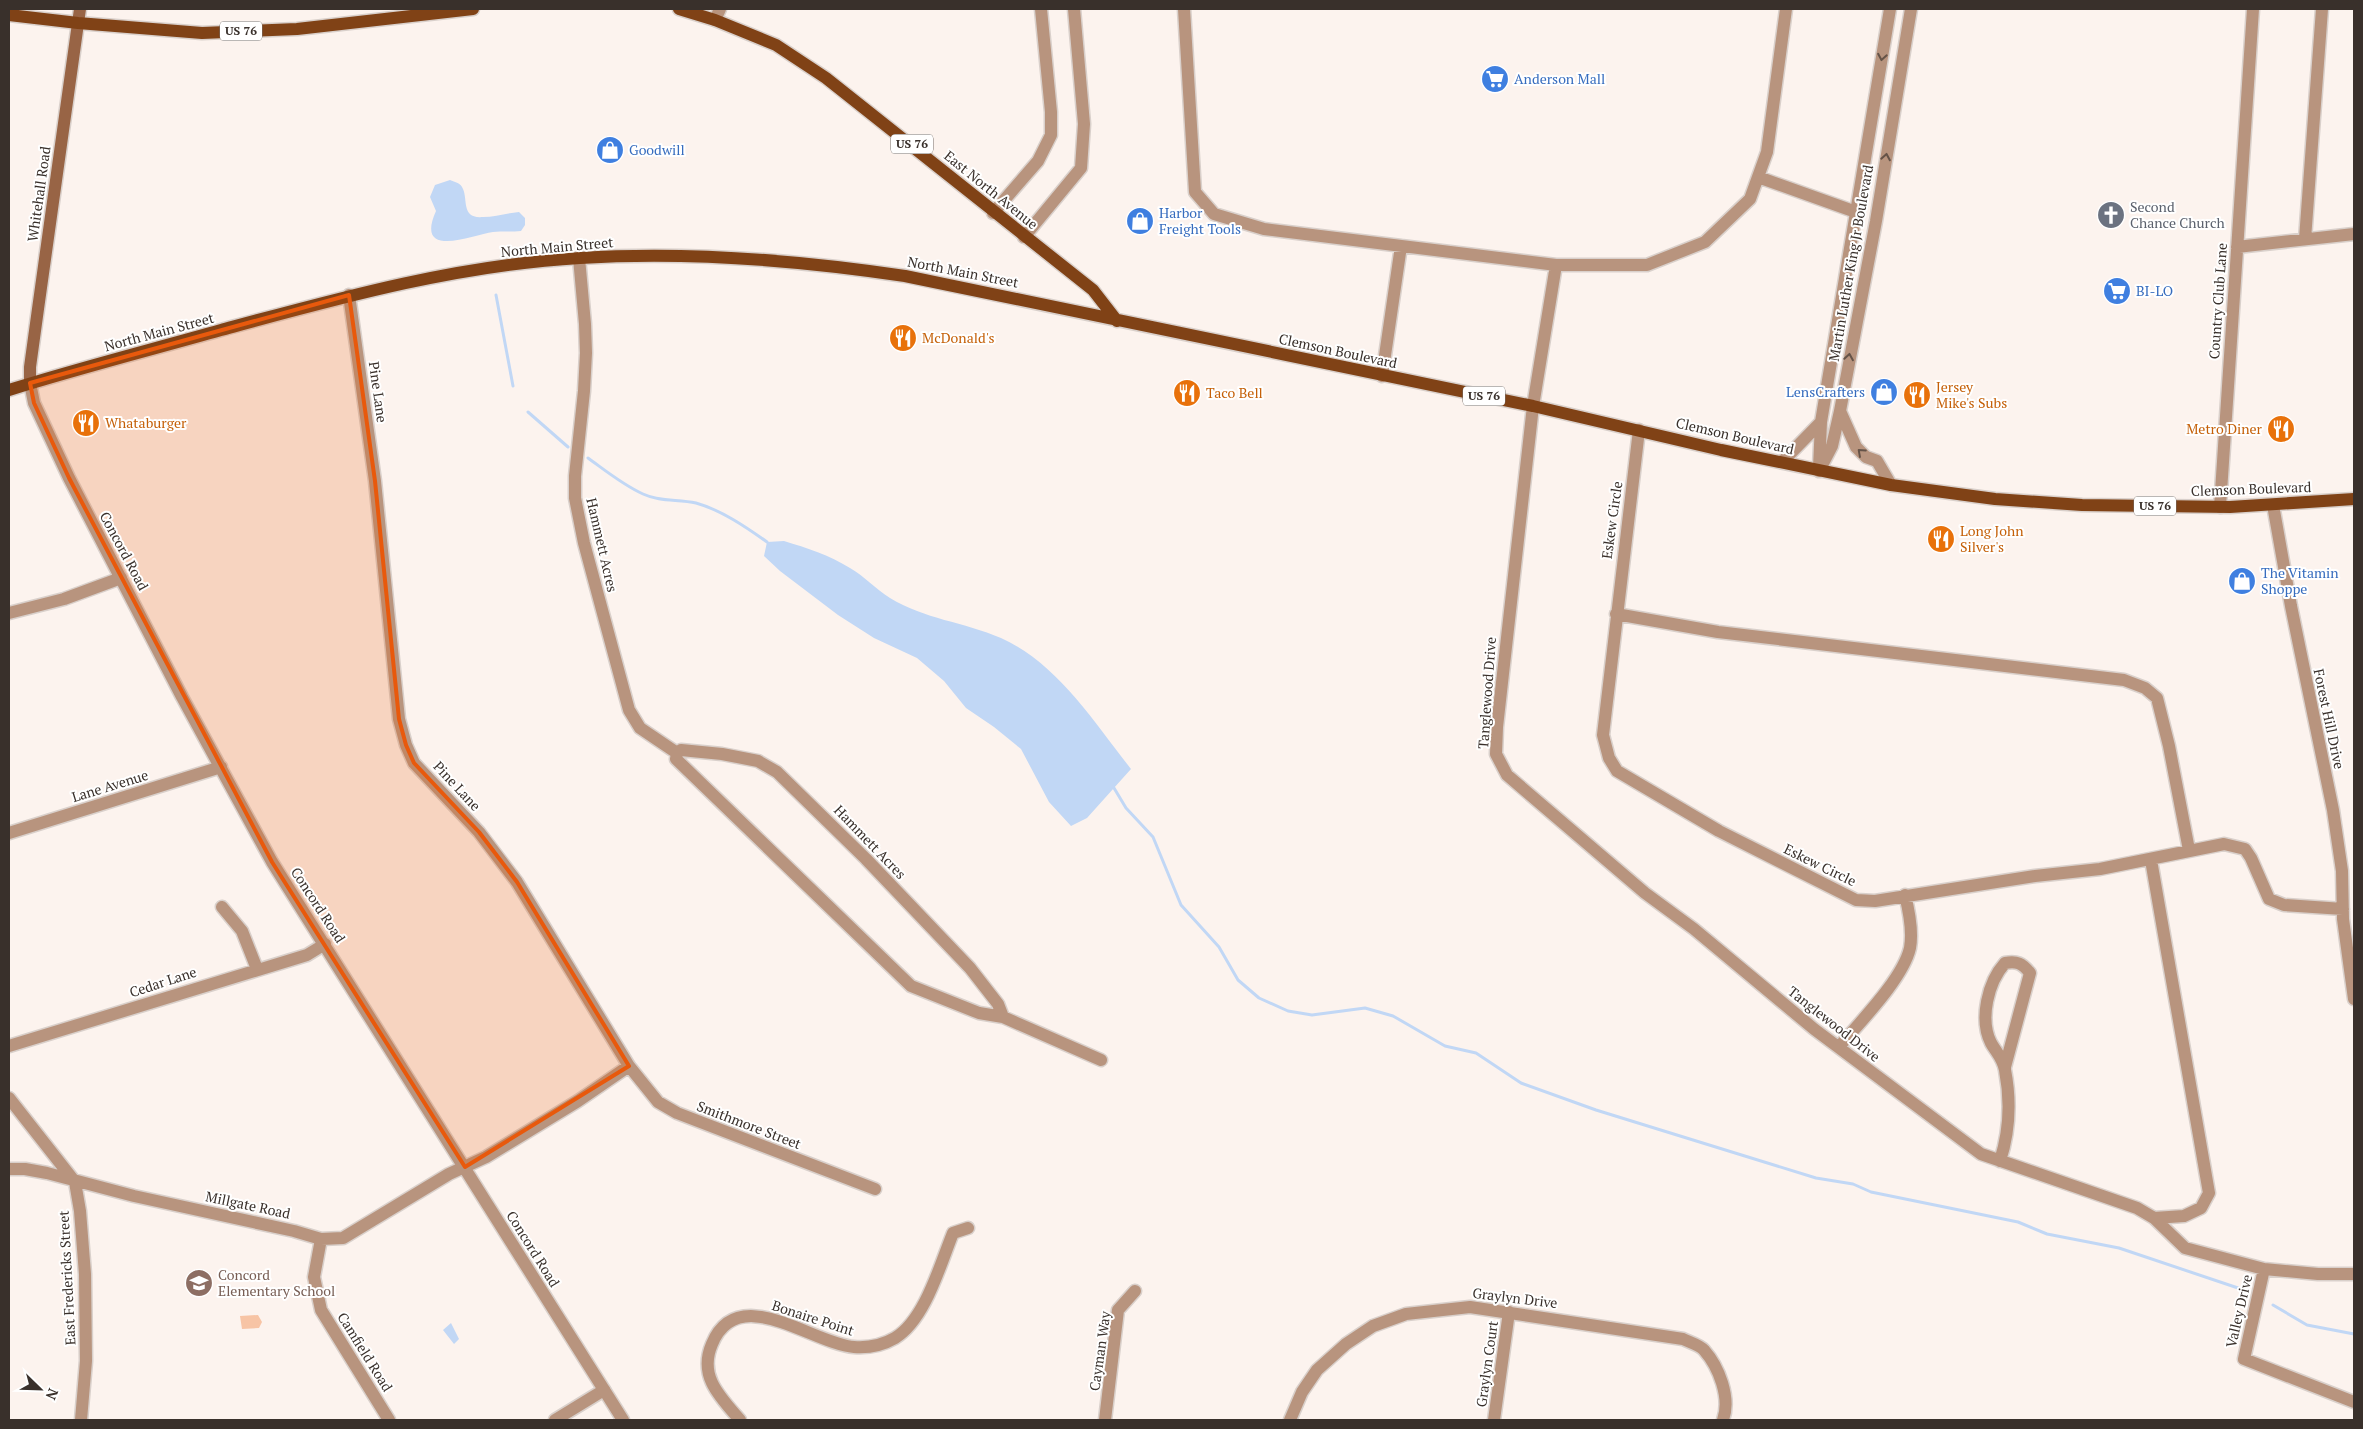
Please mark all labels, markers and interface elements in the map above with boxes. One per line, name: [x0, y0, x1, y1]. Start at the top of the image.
road number: US 76: [220, 22, 262, 40]
one-way arrow: [1877, 52, 1887, 61]
supermarket icon: Anderson Mall: [1480, 64, 1510, 94]
place label: Anderson Mall: [1514, 69, 1605, 88]
road number: US 76: [891, 134, 933, 154]
shop icon: Goodwill: [595, 135, 625, 165]
place label: Goodwill: [629, 140, 685, 159]
street label: Whitehall Road: [22, 145, 55, 243]
street label: East North Avenue: [940, 146, 1042, 233]
one-way arrow: [1880, 153, 1891, 161]
street label: Martin Luther King Jr Boulevard: [1824, 163, 1877, 363]
place label: Second Chance Church: [2130, 197, 2225, 232]
church icon: Second Chance Church: [2096, 200, 2126, 230]
place label: Harbor Freight Tools: [1159, 203, 1241, 238]
shop icon: Harbor Freight Tools: [1125, 206, 1155, 236]
street label: North Main Street: [500, 232, 615, 261]
street label: Country Club Lane: [2204, 242, 2231, 360]
street label: North Main Street: [906, 251, 1021, 292]
supermarket icon: BI-LO: [2102, 276, 2132, 306]
place label: BI-LO: [2136, 281, 2173, 300]
street label: North Main Street: [102, 308, 217, 355]
restaurant icon: McDonald's: [888, 323, 918, 353]
place label: McDonald's: [922, 328, 994, 347]
street label: Clemson Boulevard: [1277, 329, 1399, 372]
one-way arrow: [1844, 352, 1854, 361]
street label: Pine Lane: [365, 360, 392, 424]
shop icon: LensCrafters: [1869, 377, 1899, 407]
place label: Jersey Mike's Subs: [1936, 377, 2007, 412]
restaurant icon: Taco Bell: [1172, 378, 1202, 408]
restaurant icon: Jersey Mike's Subs: [1902, 380, 1932, 410]
place label: LensCrafters: [1786, 382, 1865, 401]
place label: Taco Bell: [1206, 383, 1263, 402]
road number: US 76: [1463, 386, 1505, 406]
restaurant icon: Whataburger: [71, 408, 101, 438]
place label: Whataburger: [105, 413, 187, 432]
street label: Clemson Boulevard: [1674, 413, 1796, 458]
restaurant icon: Metro Diner: [2266, 414, 2296, 444]
place label: Metro Diner: [2186, 419, 2263, 438]
one-way arrow: [1858, 448, 1867, 457]
street label: Clemson Boulevard: [2190, 477, 2312, 500]
street label: Eskew Circle: [1597, 480, 1626, 560]
street label: Hammett Acres: [582, 496, 623, 594]
road number: US 76: [2134, 496, 2176, 516]
street label: Concord Road: [96, 508, 153, 594]
place label: Long John Silver's: [1960, 521, 2024, 556]
restaurant icon: Long John Silver's: [1926, 524, 1956, 554]
place label: The Vitamin Shoppe: [2261, 563, 2339, 598]
shop icon: The Vitamin Shoppe: [2227, 566, 2257, 596]
street label: Tanglewood Drive: [1473, 636, 1500, 750]
street label: Forest Hill Drive: [2310, 667, 2349, 771]
street label: Pine Lane: [429, 757, 485, 815]
street label: Lane Avenue: [69, 765, 150, 806]
street label: Hammett Acres: [830, 801, 911, 883]
street label: Eskew Circle: [1781, 839, 1860, 890]
street label: Concord Road: [287, 863, 350, 946]
street label: Cedar Lane: [127, 962, 199, 1001]
street label: Tanglewood Drive: [1784, 982, 1884, 1066]
street label: Smithmore Street: [694, 1096, 805, 1153]
street label: Millgate Road: [204, 1186, 292, 1223]
street label: Concord Road: [502, 1207, 565, 1291]
street label: East Fredericks Street: [53, 1209, 80, 1346]
place label: Concord Elementary School: [218, 1265, 335, 1300]
school or university icon: Concord Elementary School: [184, 1268, 214, 1298]
street label: Valley Drive: [2221, 1272, 2256, 1349]
street label: Graylyn Drive: [1471, 1283, 1559, 1312]
street label: Bonaire Point: [770, 1295, 857, 1340]
street label: Camfield Road: [333, 1308, 398, 1395]
street label: Cayman Way: [1085, 1309, 1115, 1392]
street label: Graylyn Court: [1471, 1319, 1502, 1408]
north arrow: [15, 1364, 65, 1414]
text: N: [41, 1386, 63, 1403]

